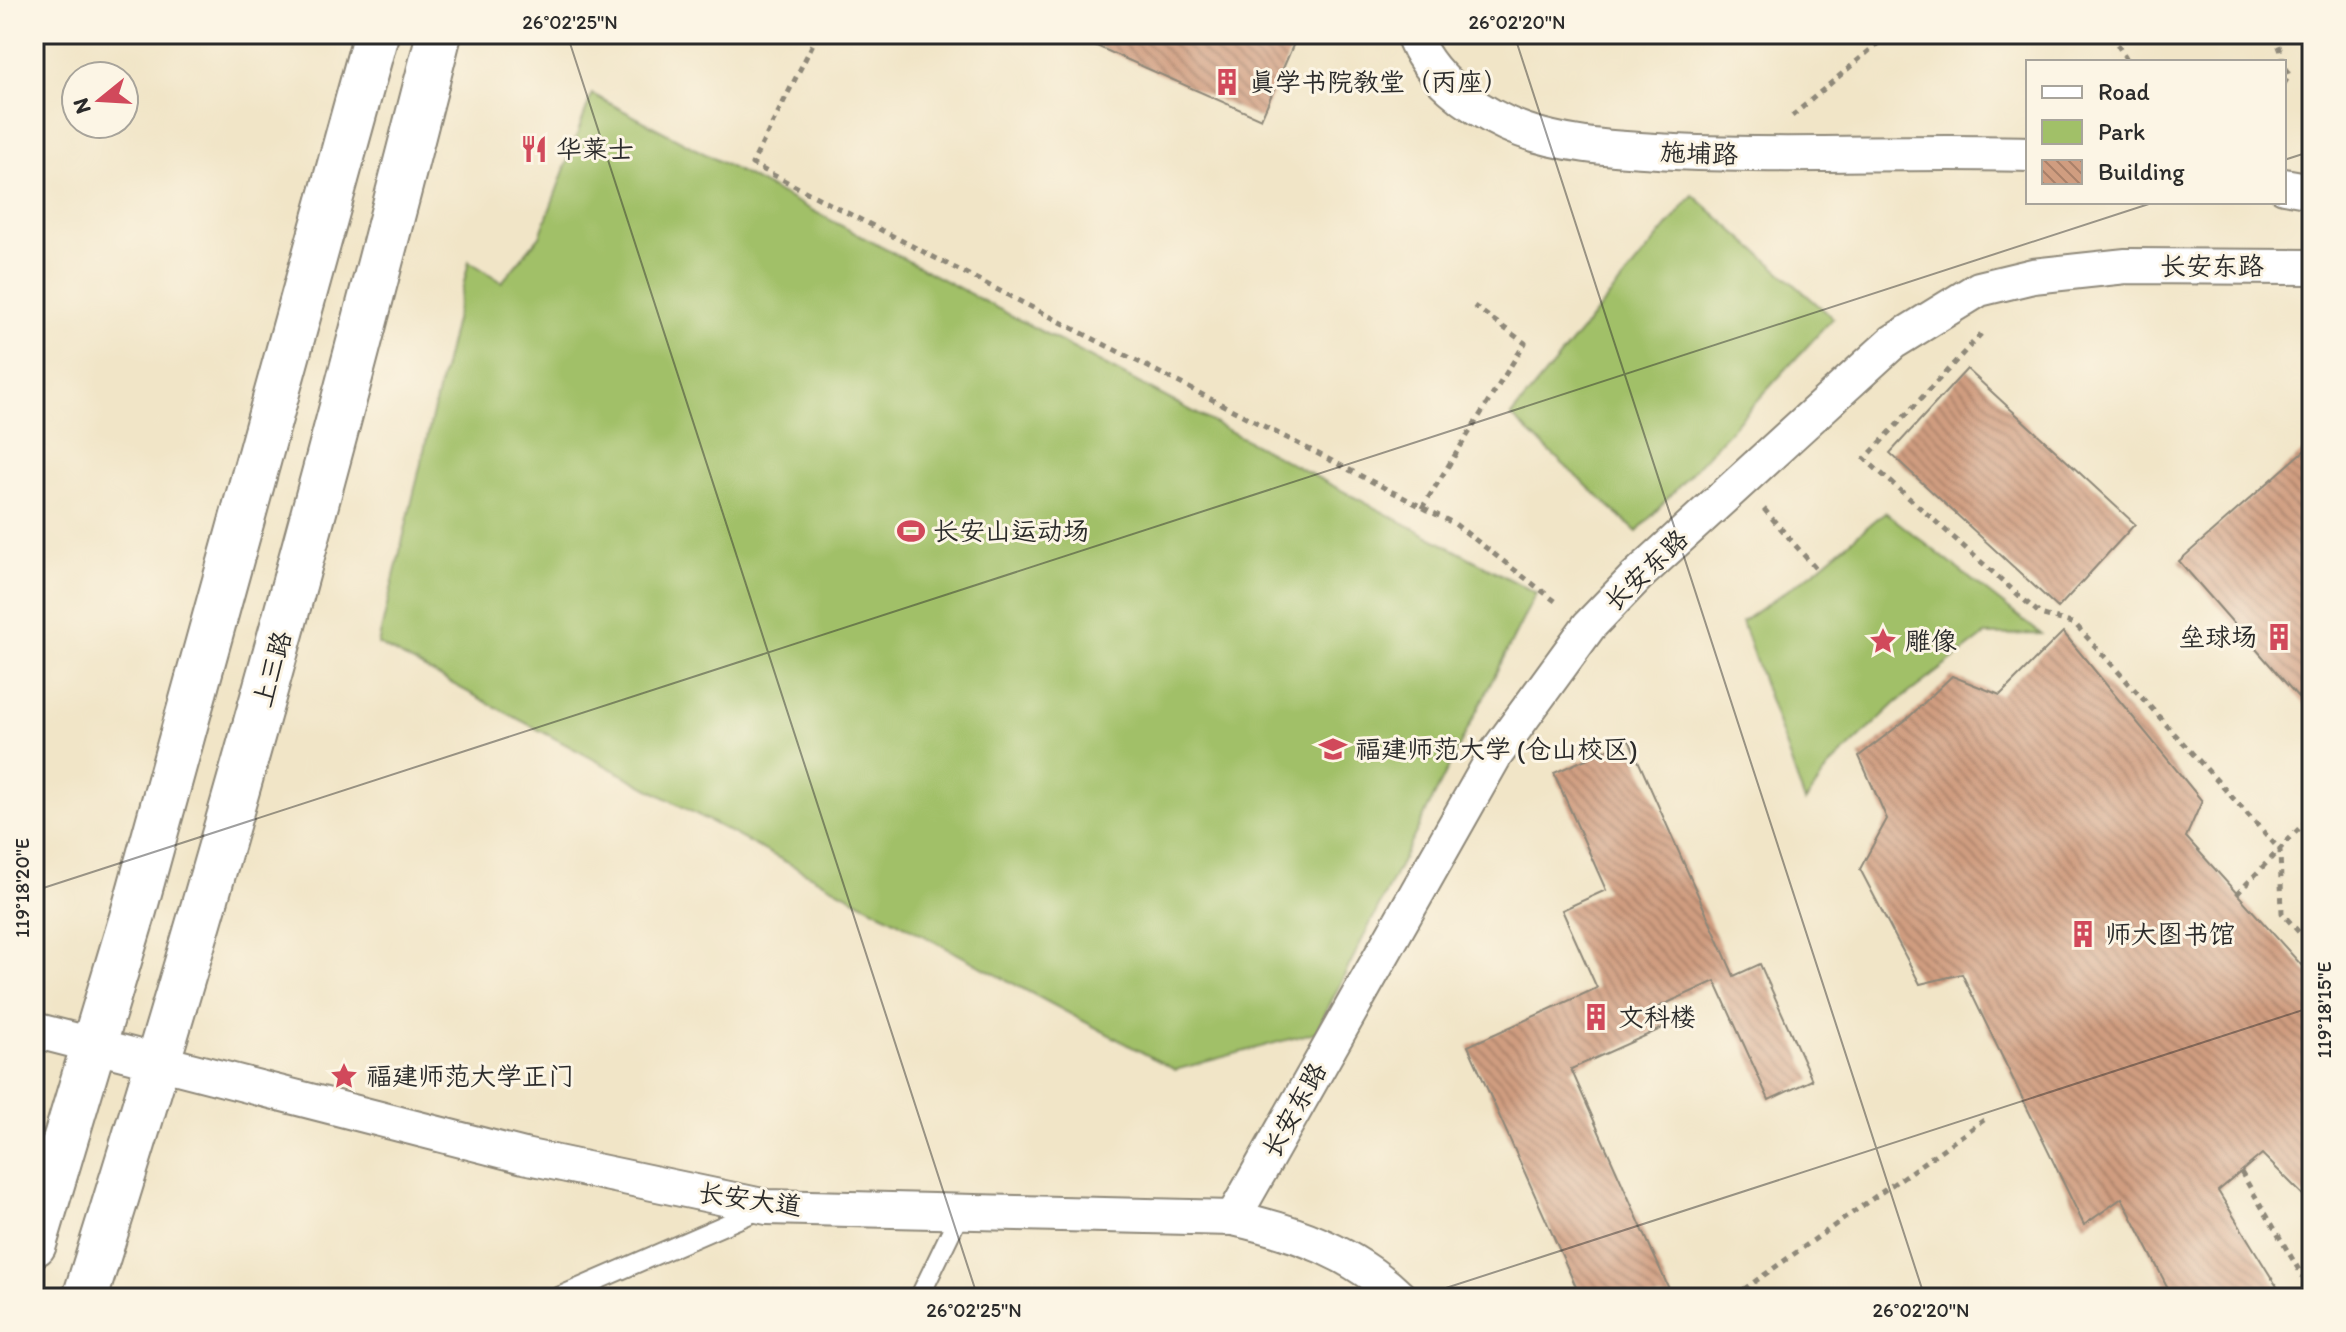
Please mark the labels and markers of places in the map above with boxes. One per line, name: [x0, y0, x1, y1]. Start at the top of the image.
place label: 真学书院教堂（丙座）: [1249, 66, 1509, 98]
building icon: 真学书院教堂（丙座）: [1212, 67, 1242, 97]
place label: 华莱士: [556, 133, 634, 165]
restaurant icon: 华莱士: [519, 134, 549, 164]
place label: 长安山运动场: [933, 515, 1089, 547]
sports icon: 长安山运动场: [896, 516, 926, 546]
place label: 垒球场: [2179, 621, 2257, 653]
building icon: 垒球场: [2264, 622, 2294, 652]
place label: 雕像: [1905, 625, 1957, 657]
place icon: 雕像: [1868, 626, 1898, 656]
place label: 福建师范大学 (仓山校区): [1355, 733, 1638, 765]
school or university icon: 福建师范大学 (仓山校区): [1318, 734, 1348, 764]
place label: 师大图书馆: [2105, 918, 2235, 950]
building icon: 师大图书馆: [2068, 919, 2098, 949]
place label: 文科楼: [1618, 1001, 1696, 1033]
building icon: 文科楼: [1581, 1002, 1611, 1032]
place label: 福建师范大学正门: [366, 1060, 574, 1092]
place icon: 福建师范大学正门: [329, 1061, 359, 1091]

